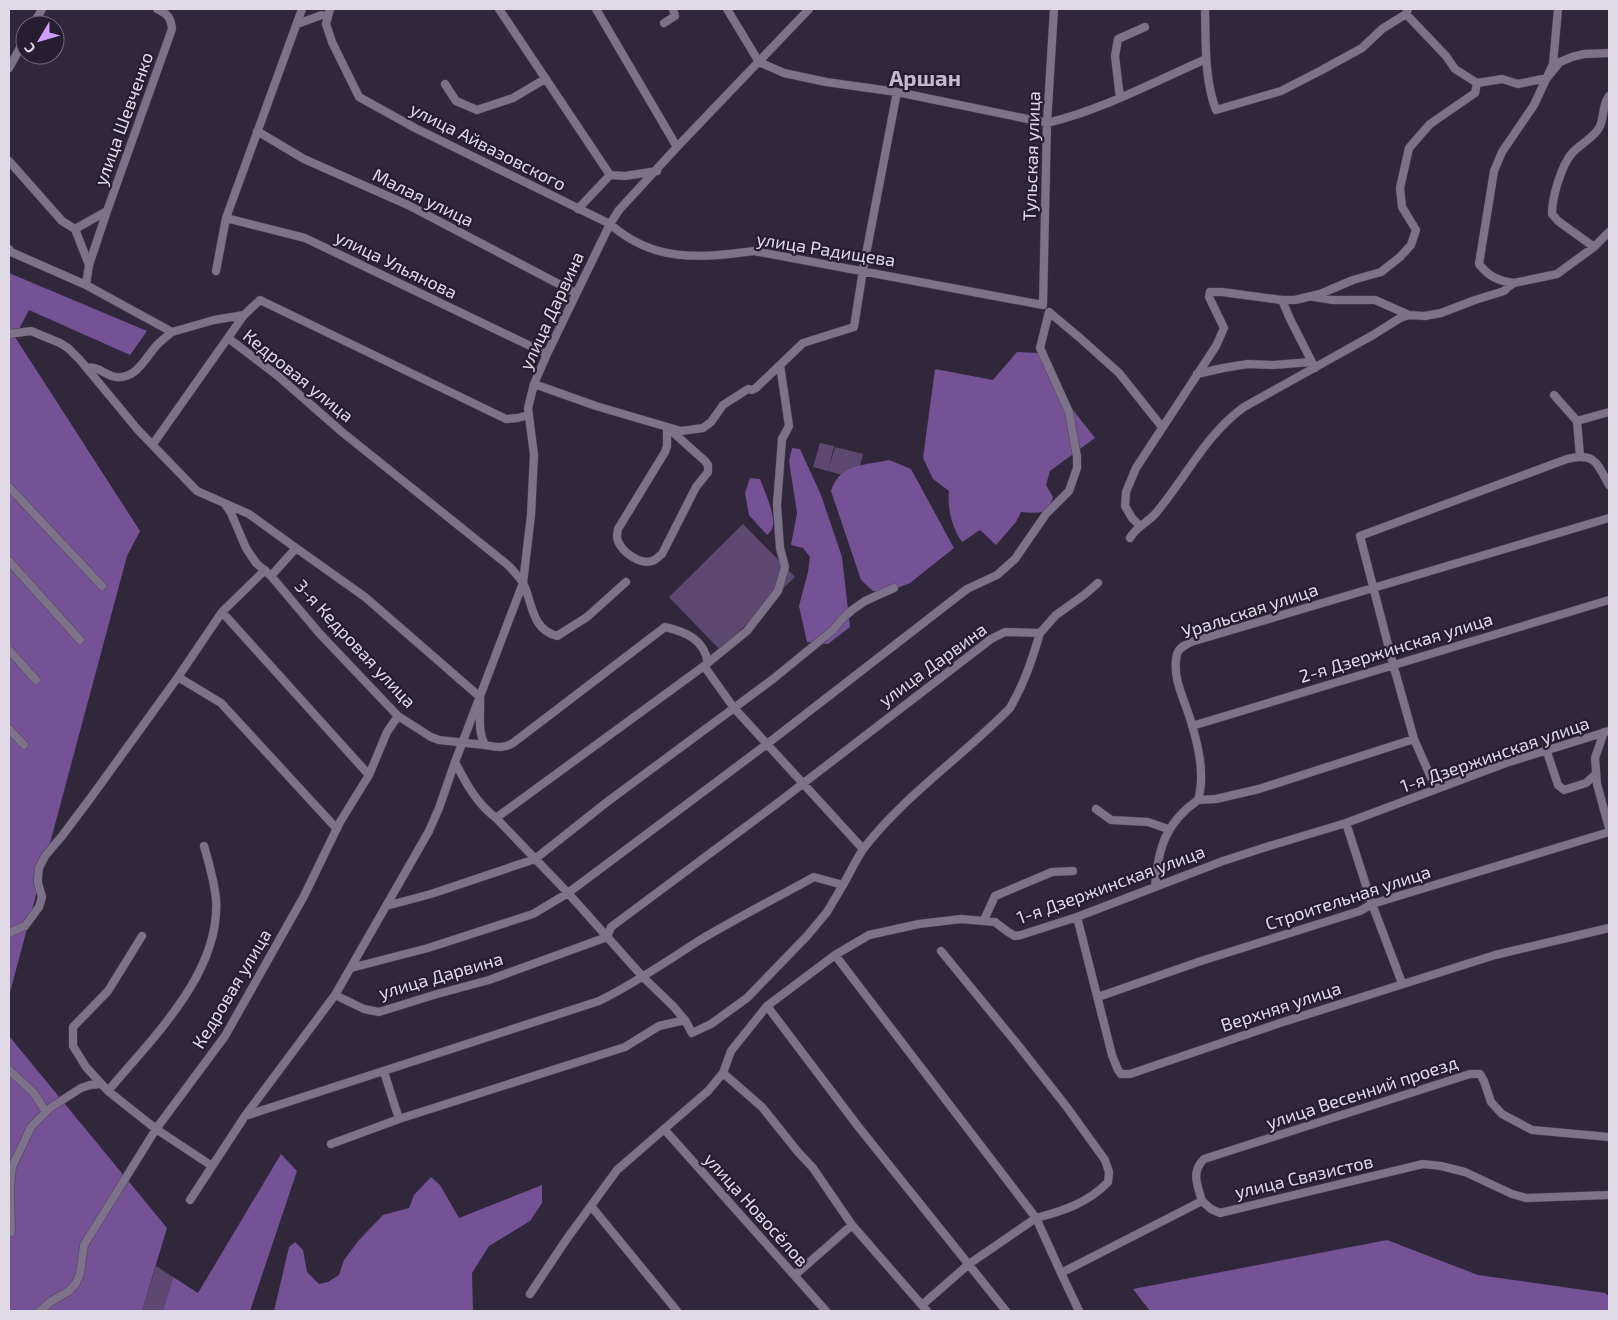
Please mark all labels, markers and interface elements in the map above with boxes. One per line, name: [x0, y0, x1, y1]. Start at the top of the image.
north arrow: [15, 15, 65, 65]
text: С: [20, 40, 39, 57]
street label: улица Шевченко: [89, 49, 157, 188]
district label: Аршан: [889, 64, 961, 90]
street label: Тульская улица: [1018, 91, 1044, 221]
street label: улица Айвазовского: [407, 97, 570, 195]
street label: Малая улица: [369, 163, 478, 231]
street label: улица Ульянова: [332, 225, 461, 303]
street label: улица Радищева: [755, 227, 897, 271]
street label: улица Дарвина: [514, 248, 588, 373]
street label: Кедровая улица: [239, 324, 358, 426]
street label: 3-я Кедровая улица: [291, 575, 421, 712]
street label: Уральская улица: [1179, 578, 1321, 642]
street label: 2-я Дзержинская улица: [1296, 607, 1495, 687]
street label: улица Дарвина: [874, 618, 991, 711]
street label: 1-я Дзержинская улица: [1397, 711, 1592, 797]
street label: 1-я Дзержинская улица: [1014, 840, 1208, 928]
street label: Строительная улица: [1262, 860, 1433, 934]
street label: Кедровая улица: [187, 925, 275, 1052]
street label: улица Дарвина: [376, 947, 505, 1003]
street label: Верхняя улица: [1218, 976, 1344, 1036]
street label: улица Весенний проезд: [1263, 1051, 1460, 1133]
street label: улица Новосёлов: [700, 1148, 814, 1271]
street label: улица Связистов: [1232, 1149, 1375, 1203]

